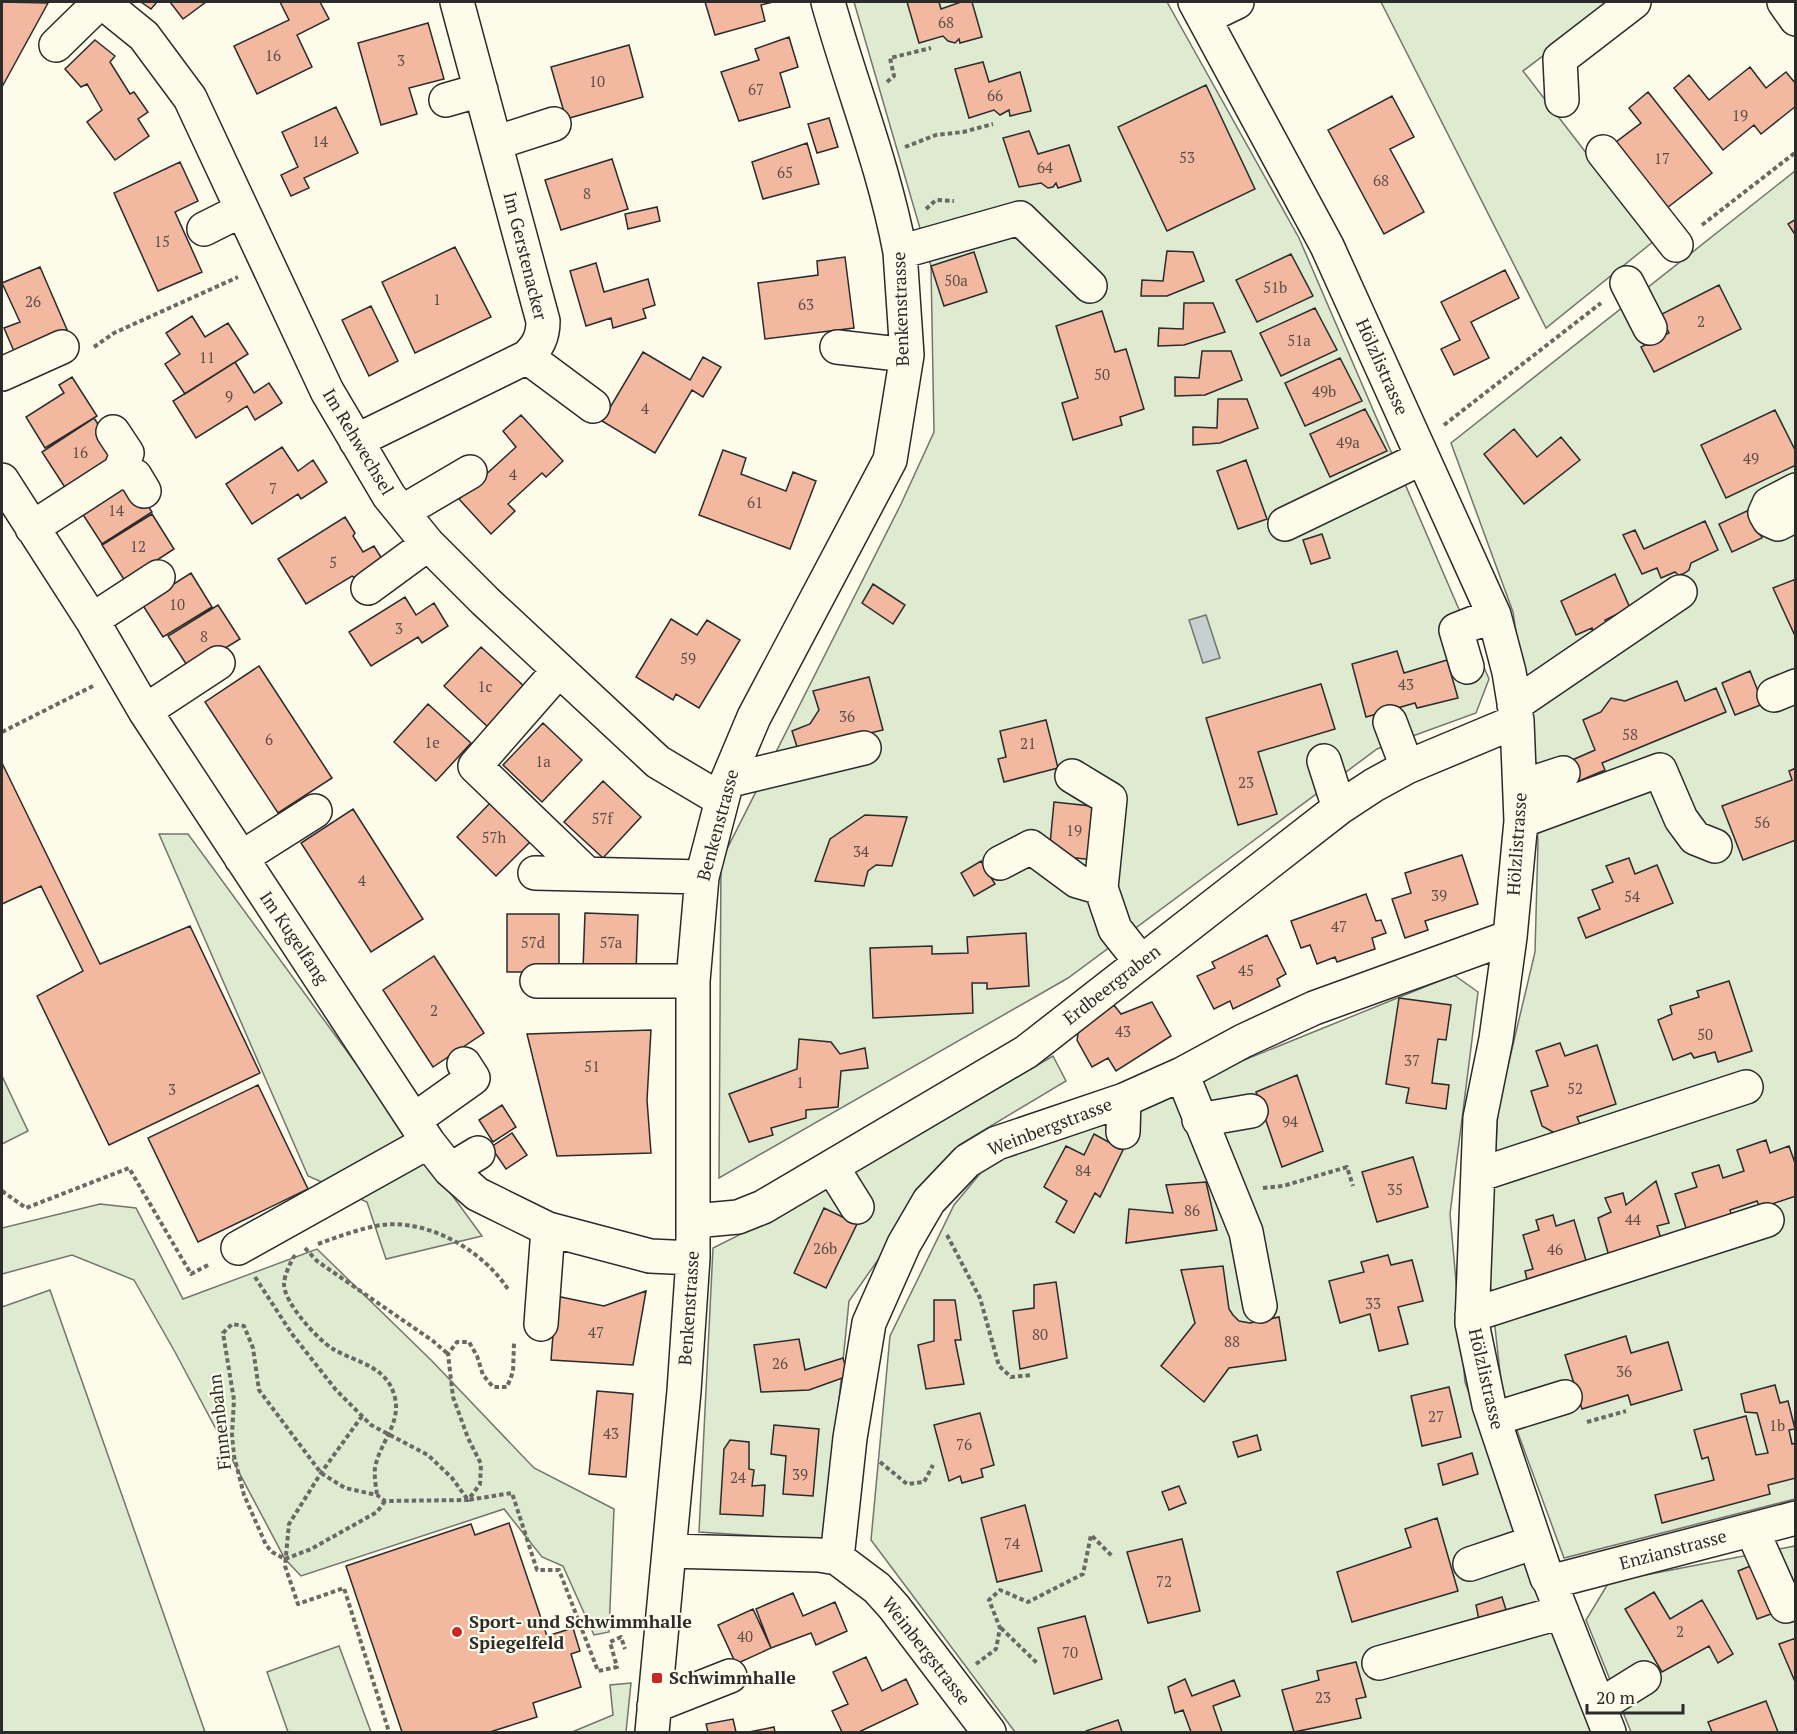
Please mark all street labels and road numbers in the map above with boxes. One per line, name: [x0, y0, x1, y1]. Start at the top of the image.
street label: Im Gerstenacker: [498, 189, 554, 322]
street label: Benkenstrasse: [886, 251, 914, 367]
street label: Hölzlistrasse: [1351, 315, 1415, 419]
street label: Im Rehwechsel: [318, 384, 400, 499]
street label: Benkenstrasse: [691, 766, 743, 883]
street label: Hölzlistrasse: [1500, 792, 1532, 896]
street label: Im Kugelfang: [255, 886, 335, 989]
street label: Erdbeergraben: [1058, 938, 1165, 1030]
street label: Weinbergstrasse: [984, 1091, 1115, 1161]
street label: Benkenstrasse: [672, 1250, 704, 1366]
street label: Hölzlistrasse: [1464, 1326, 1510, 1432]
street label: Finnenbahn: [202, 1373, 236, 1471]
street label: Enzianstrasse: [1616, 1523, 1729, 1575]
street label: Weinbergstrasse: [877, 1591, 977, 1709]

